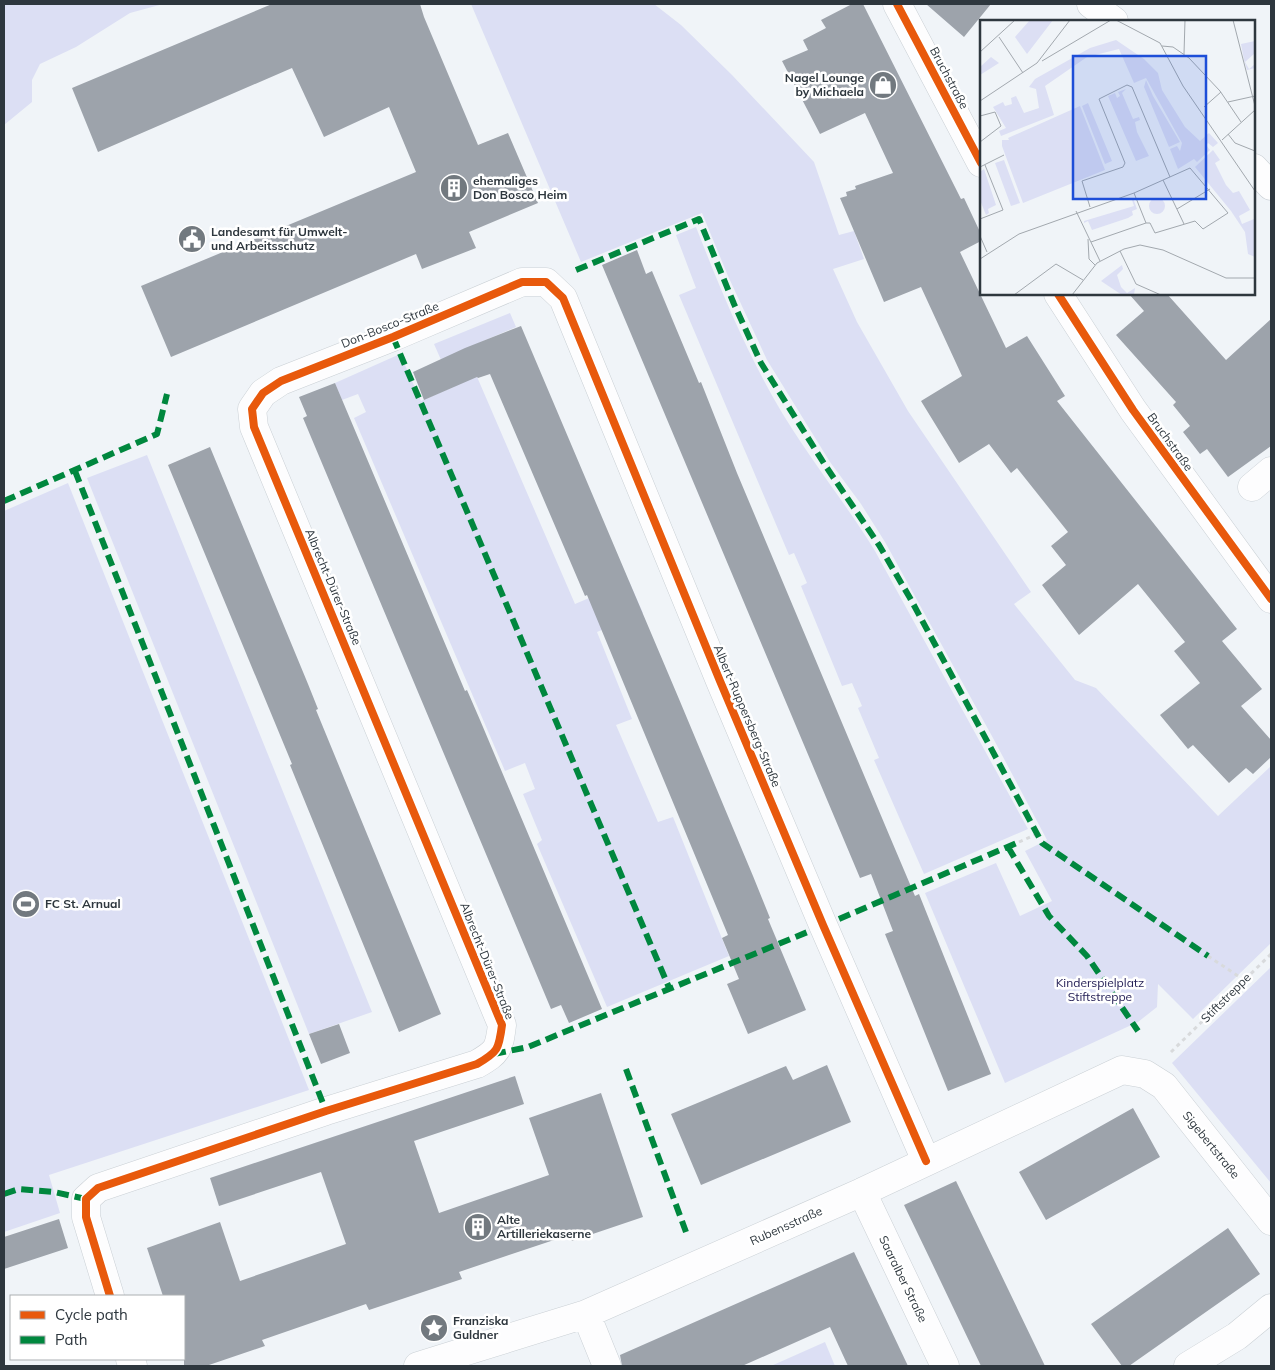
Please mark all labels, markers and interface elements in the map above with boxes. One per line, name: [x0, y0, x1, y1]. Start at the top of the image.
inset map: [980, 20, 1255, 295]
street label: Bruchstraße: [927, 44, 972, 111]
place label: Nagel Lounge by Michaela: [785, 70, 864, 99]
shop icon: Nagel Lounge by Michaela: [868, 70, 898, 100]
building icon: ehemaliges Don Bosco Heim: [439, 173, 469, 203]
place label: ehemaliges Don Bosco Heim: [473, 173, 567, 202]
public building icon: Landesamt für Umwelt- und Arbeitsschutz: [177, 224, 207, 254]
place label: Landesamt für Umwelt- und Arbeitsschutz: [211, 224, 348, 253]
street label: Don-Bosco-Straße: [339, 298, 441, 351]
street label: Bruchstraße: [1144, 410, 1196, 474]
street label: Albrecht-Dürer-Straße: [302, 526, 365, 647]
street label: Albert-Ruppersberg-Straße: [711, 642, 784, 789]
sports icon: FC St. Arnual: [11, 889, 41, 919]
place label: FC St. Arnual: [45, 896, 121, 911]
street label: Albrecht-Dürer-Straße: [457, 900, 518, 1021]
street label: Stiftstreppe: [1198, 970, 1254, 1026]
park label: Kinderspielplatz Stiftstreppe: [1056, 975, 1144, 1004]
street label: Sigebertstraße: [1180, 1108, 1243, 1181]
street label: Rubensstraße: [747, 1203, 824, 1248]
building icon: Alte Artilleriekaserne: [463, 1212, 493, 1242]
place label: Alte Artilleriekaserne: [497, 1212, 592, 1241]
street label: Saaralber Straße: [876, 1233, 931, 1325]
legend: [10, 1295, 185, 1360]
text: Cycle path: [55, 1305, 128, 1324]
place icon: Franziska Guldner: [419, 1313, 449, 1343]
place label: Franziska Guldner: [453, 1313, 509, 1342]
text: Path: [55, 1330, 87, 1349]

